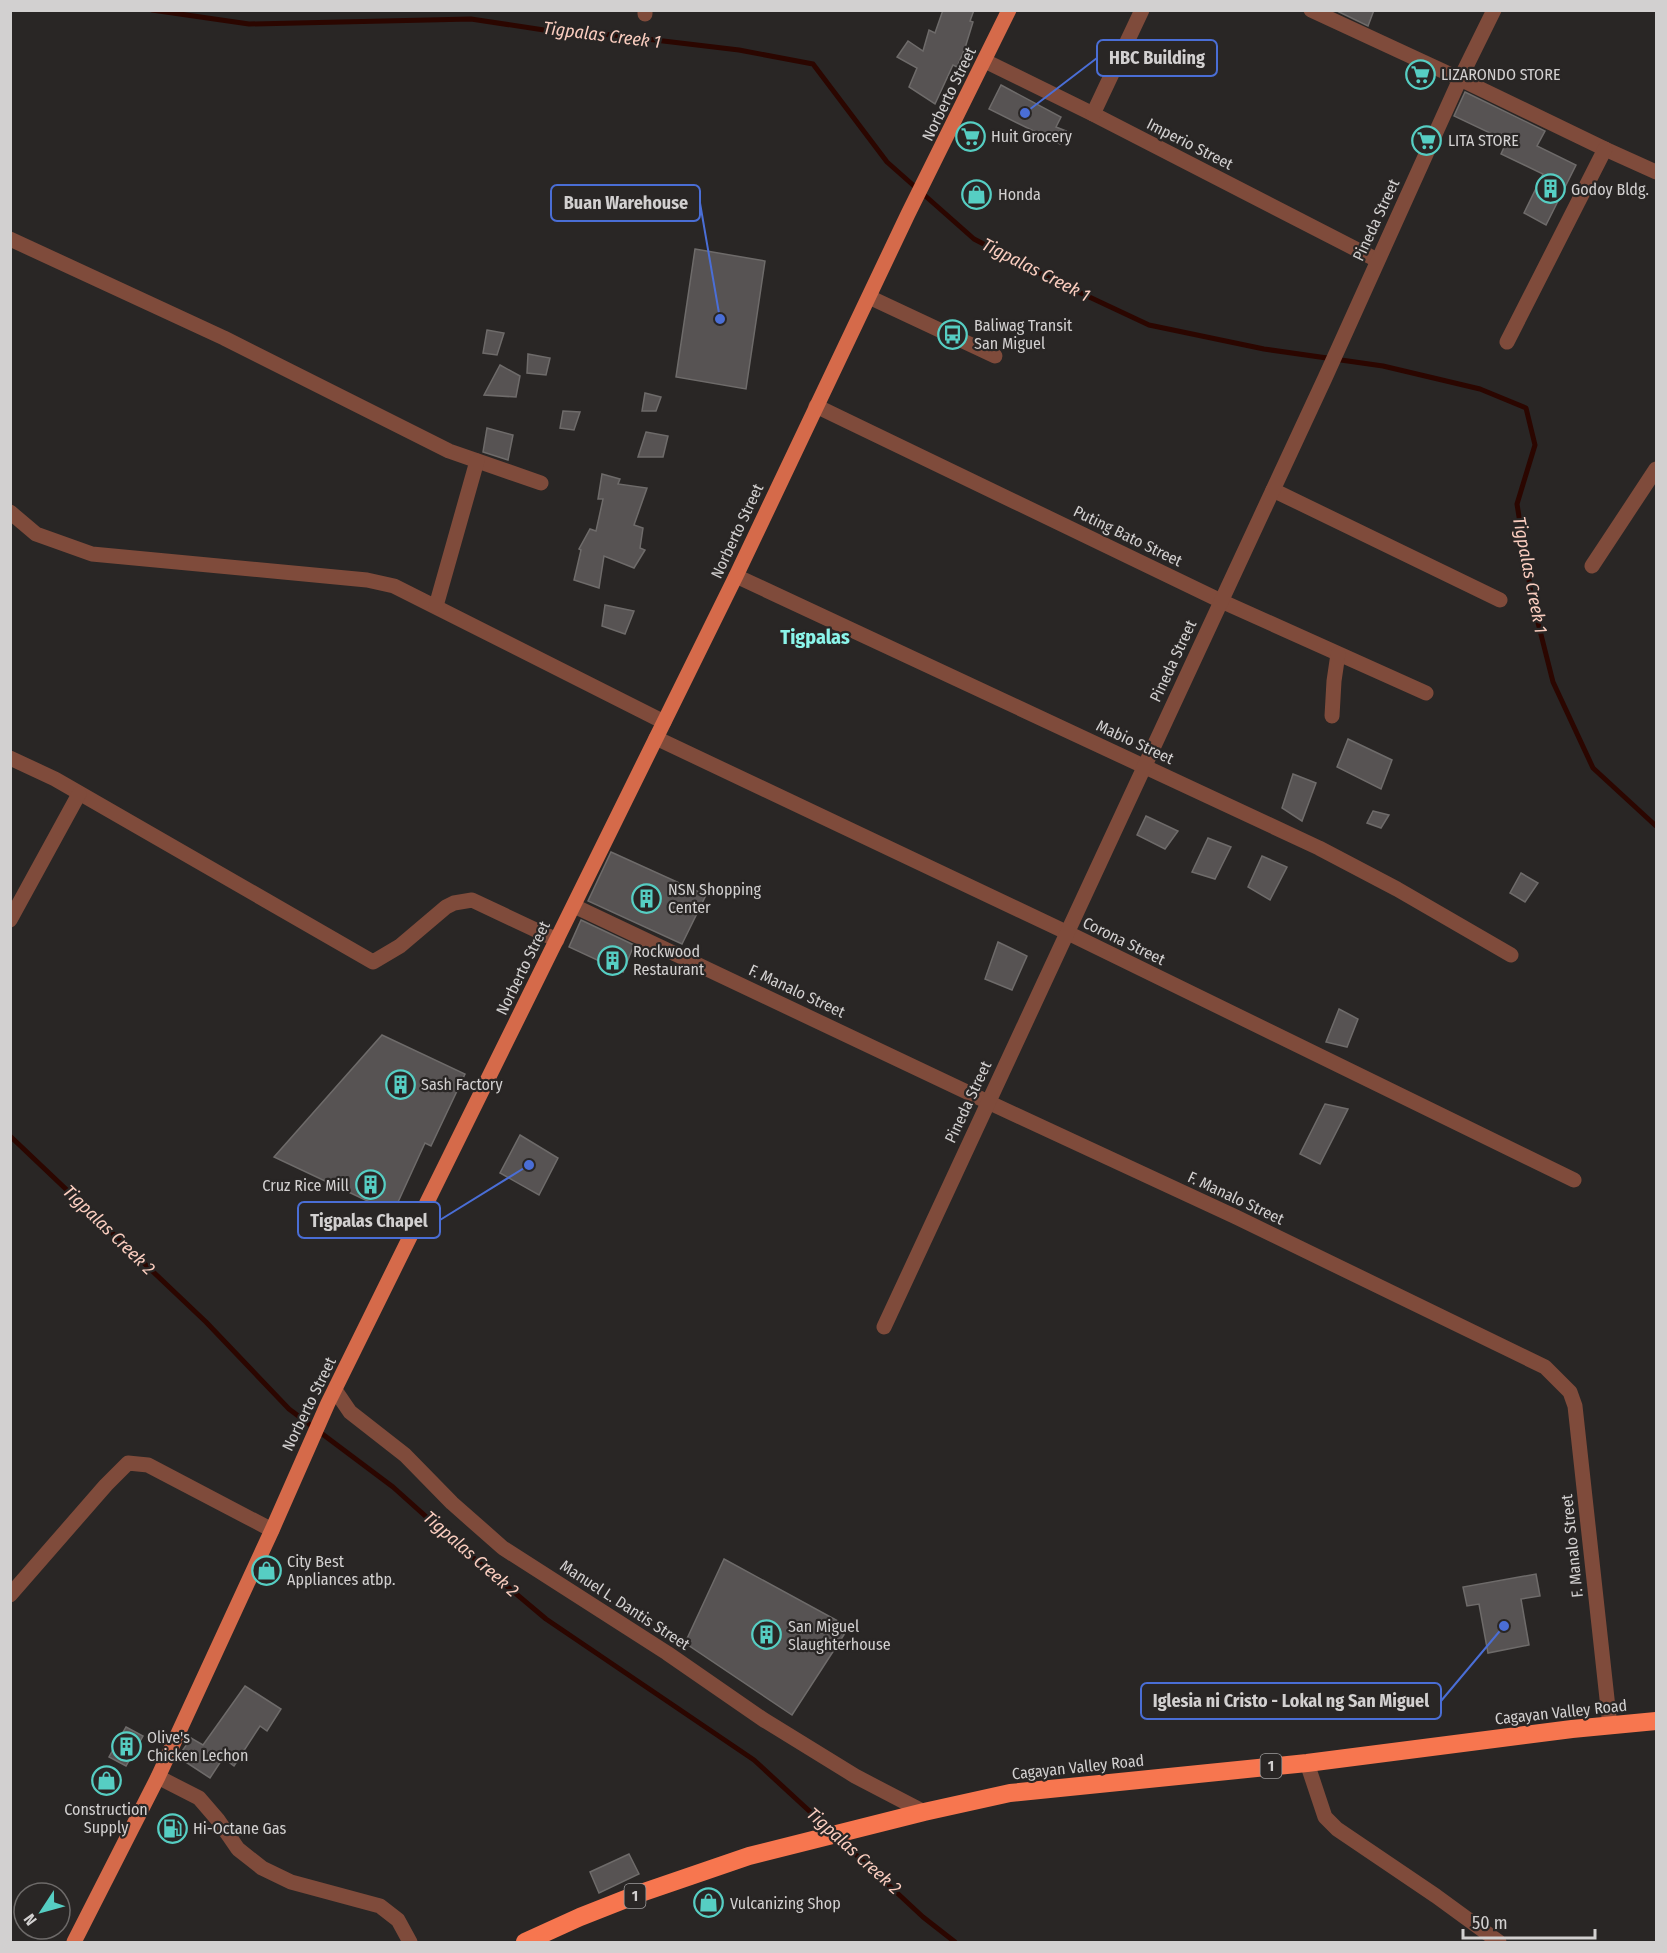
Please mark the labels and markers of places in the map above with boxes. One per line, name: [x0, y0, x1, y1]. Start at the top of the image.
callout: HBC Building: [1097, 40, 1217, 76]
supermarket icon: LIZARONDO STORE: [1404, 58, 1436, 90]
place label: LIZARONDO STORE: [1441, 65, 1560, 84]
supermarket icon: Huit Grocery: [954, 120, 986, 152]
supermarket icon: LITA STORE: [1411, 124, 1443, 156]
place label: Huit Grocery: [991, 127, 1073, 146]
place label: LITA STORE: [1448, 131, 1519, 150]
building icon: Godoy Bldg.: [1534, 173, 1566, 205]
shop icon: Honda: [961, 178, 993, 210]
place label: Godoy Bldg.: [1571, 180, 1649, 199]
callout: Buan Warehouse: [551, 185, 700, 221]
place label: Honda: [998, 185, 1041, 204]
place label: Baliwag Transit San Miguel: [974, 316, 1073, 353]
bus stop icon: Baliwag Transit San Miguel: [937, 318, 969, 350]
place label: NSN Shopping Center: [668, 880, 761, 917]
building icon: NSN Shopping Center: [631, 882, 663, 914]
place label: Rockwood Restaurant: [633, 942, 705, 979]
building icon: Rockwood Restaurant: [596, 944, 628, 976]
building icon: Sash Factory: [384, 1068, 416, 1100]
place label: Sash Factory: [421, 1075, 503, 1094]
building icon: Cruz Rice Mill: [354, 1169, 386, 1201]
place label: Cruz Rice Mill: [262, 1176, 349, 1195]
callout: Tigpalas Chapel: [298, 1202, 440, 1238]
place label: City Best Appliances atbp.: [287, 1552, 395, 1589]
shop icon: City Best Appliances atbp.: [250, 1554, 282, 1586]
place label: San Miguel Slaughterhouse: [788, 1617, 891, 1654]
building icon: San Miguel Slaughterhouse: [751, 1619, 783, 1651]
callout: Iglesia ni Cristo - Lokal ng San Miguel: [1141, 1683, 1441, 1719]
place label: Olive's Chicken Lechon: [147, 1728, 248, 1765]
building icon: Olive's Chicken Lechon: [110, 1730, 142, 1762]
shop icon: Construction Supply: [90, 1765, 122, 1797]
place label: Construction Supply: [64, 1800, 148, 1837]
fuel station icon: Hi-Octane Gas: [156, 1812, 188, 1844]
place label: Hi-Octane Gas: [193, 1819, 286, 1838]
shop icon: Vulcanizing Shop: [693, 1887, 725, 1919]
place label: Vulcanizing Shop: [730, 1894, 841, 1913]

